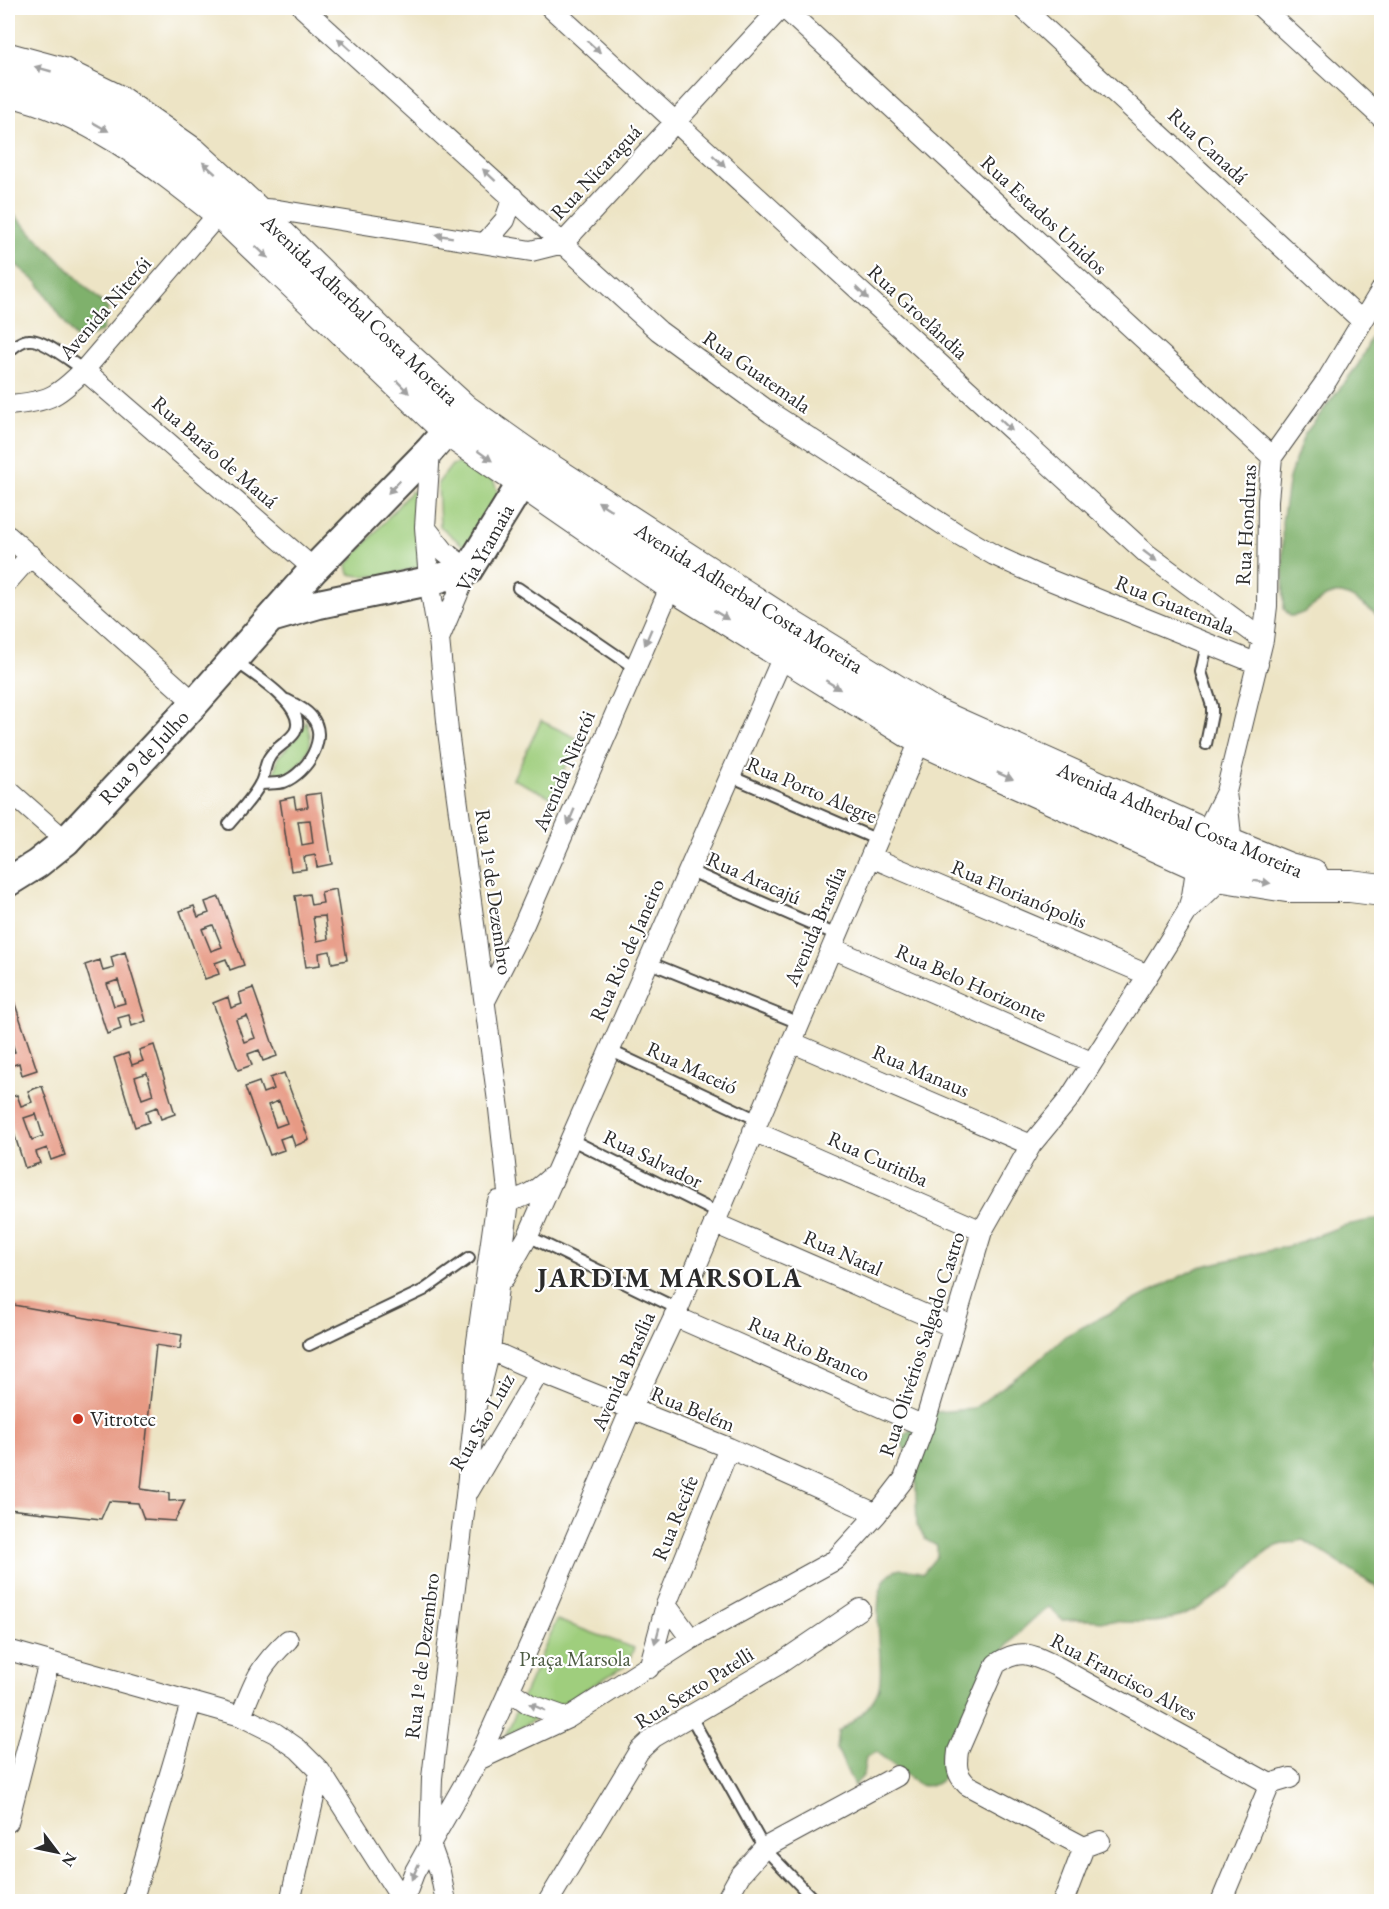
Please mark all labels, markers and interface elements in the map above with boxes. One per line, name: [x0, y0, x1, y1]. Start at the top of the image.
one-way arrow: [337, 38, 352, 51]
one-way arrow: [586, 40, 601, 53]
one-way arrow: [34, 64, 52, 73]
street label: Rua Canadá: [1162, 102, 1255, 190]
street label: Rua Nicaraguá: [545, 118, 647, 225]
one-way arrow: [92, 122, 109, 132]
street label: Rua Estados Unidos: [975, 149, 1114, 280]
one-way arrow: [711, 154, 726, 168]
one-way arrow: [202, 162, 217, 175]
one-way arrow: [482, 169, 497, 182]
street label: Avenida Adherbal Costa Moreira: [255, 207, 465, 412]
one-way arrow: [434, 232, 453, 241]
one-way arrow: [255, 245, 270, 259]
street label: Avenida Niterói: [52, 250, 157, 366]
street label: Rua Groelândia: [862, 258, 975, 366]
one-way arrow: [855, 286, 870, 300]
street label: Rua Guatemala: [698, 324, 817, 419]
one-way arrow: [396, 380, 410, 395]
street label: Rua Barão de Mauá: [147, 389, 285, 514]
one-way arrow: [998, 418, 1013, 431]
one-way arrow: [477, 450, 493, 462]
street label: Rua Honduras: [1229, 464, 1262, 586]
one-way arrow: [387, 480, 401, 494]
street label: Via Yramaia: [449, 499, 520, 596]
one-way arrow: [597, 500, 613, 512]
street label: Avenida Adherbal Costa Moreira: [629, 516, 869, 679]
one-way arrow: [1142, 550, 1158, 563]
street label: Rua Guatemala: [1112, 568, 1239, 641]
one-way arrow: [713, 609, 729, 620]
one-way arrow: [643, 629, 653, 647]
one-way arrow: [825, 679, 842, 690]
street label: Rua 9 de Julho: [93, 703, 195, 810]
street label: Avenida Niterói: [526, 706, 601, 836]
street label: Rua Porto Alegre: [743, 750, 882, 829]
street label: Avenida Adherbal Costa Moreira: [1052, 755, 1308, 884]
one-way arrow: [997, 772, 1014, 781]
street label: Rua 1º de Dezembro: [469, 807, 519, 977]
one-way arrow: [566, 808, 576, 826]
street label: Rua Aracajú: [703, 845, 806, 910]
street label: Rua Florianópolis: [947, 853, 1091, 934]
street label: Avenida Brasília: [777, 861, 852, 991]
street label: Rua Rio de Janeiro: [583, 874, 670, 1025]
one-way arrow: [1253, 878, 1272, 887]
street label: Rua Belo Horizonte: [891, 937, 1051, 1028]
street label: Rua Maceió: [642, 1035, 742, 1100]
street label: Rua Manaus: [869, 1038, 974, 1103]
street label: Rua Salvador: [599, 1123, 707, 1194]
street label: Rua Curitiba: [824, 1124, 933, 1193]
street label: Rua Natal: [800, 1223, 887, 1282]
street label: Rua Olivérios Salgado Castro: [872, 1228, 971, 1460]
district label: JARDIM MARSOLA: [534, 1260, 803, 1295]
street label: Avenida Brasília: [584, 1306, 661, 1435]
street label: Rua Rio Branco: [744, 1310, 874, 1387]
street label: Rua São Luiz: [443, 1368, 520, 1475]
street label: Rua Belém: [647, 1379, 739, 1438]
place label: Vitrotec: [90, 1405, 156, 1432]
marker: Vitrotec: [71, 1412, 85, 1426]
street label: Rua Recife: [645, 1471, 704, 1564]
street label: Rua 1º de Dezembro: [398, 1571, 445, 1741]
one-way arrow: [652, 1627, 662, 1645]
street label: Rua Francisco Alves: [1046, 1627, 1202, 1727]
street label: Rua Sexto Patelli: [629, 1640, 758, 1735]
park label: Praça Marsola: [519, 1645, 632, 1672]
one-way arrow: [528, 1702, 546, 1712]
north arrow: [27, 1822, 87, 1882]
text: N: [57, 1849, 82, 1871]
one-way arrow: [411, 1864, 420, 1881]

